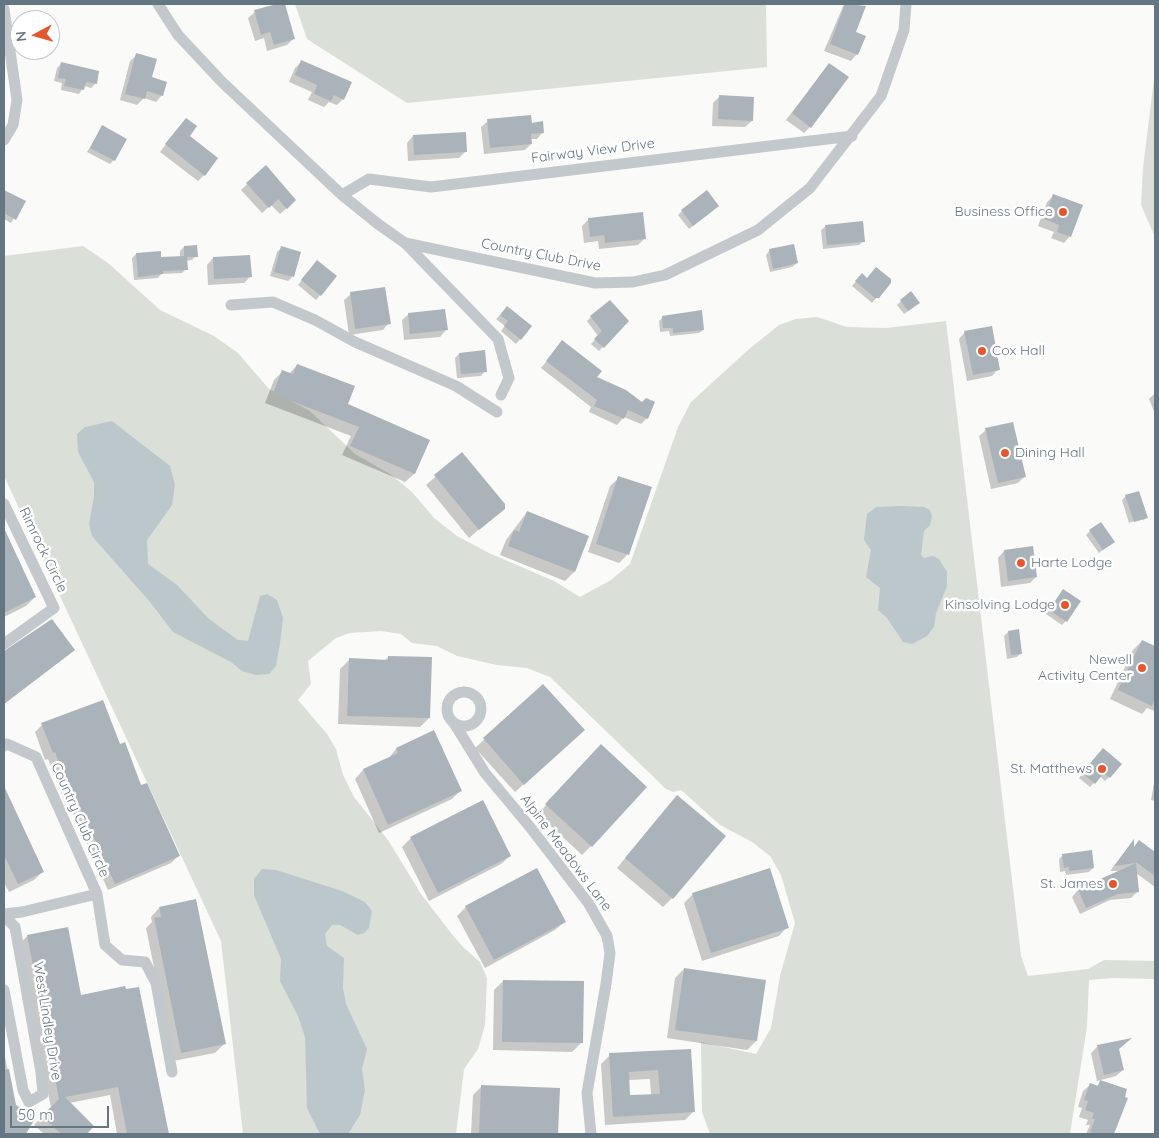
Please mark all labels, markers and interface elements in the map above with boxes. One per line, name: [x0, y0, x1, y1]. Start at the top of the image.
north arrow: [10, 10, 60, 60]
text: N: [12, 30, 31, 43]
street label: Fairway View Drive: [530, 135, 656, 167]
place label: Business Office: [954, 204, 1053, 220]
marker: Business Office: [1057, 206, 1069, 218]
street label: Country Club Drive: [480, 235, 602, 275]
place label: Cox Hall: [992, 343, 1045, 359]
marker: Cox Hall: [976, 345, 988, 357]
place label: Dining Hall: [1015, 445, 1085, 461]
marker: Dining Hall: [999, 447, 1011, 459]
street label: Rimrock Circle: [15, 505, 71, 595]
place label: Harte Lodge: [1031, 555, 1112, 571]
marker: Harte Lodge: [1015, 557, 1027, 569]
place label: Kinsolving Lodge: [945, 597, 1055, 613]
marker: Kinsolving Lodge: [1059, 599, 1071, 611]
place label: Newell Activity Center: [1038, 652, 1132, 684]
marker: Newell Activity Center: [1136, 662, 1148, 674]
street label: Country Club Circle: [47, 760, 113, 880]
place label: St. Matthews: [1011, 761, 1092, 777]
marker: St. Matthews: [1096, 763, 1108, 775]
street label: Alpine Meadows Lane: [517, 792, 615, 914]
place label: St. James: [1040, 876, 1103, 892]
marker: St. James: [1107, 878, 1119, 890]
street label: West Lindley Drive: [29, 961, 65, 1081]
scale bar: [12, 1096, 111, 1128]
text: 50 m: [18, 1105, 53, 1124]

